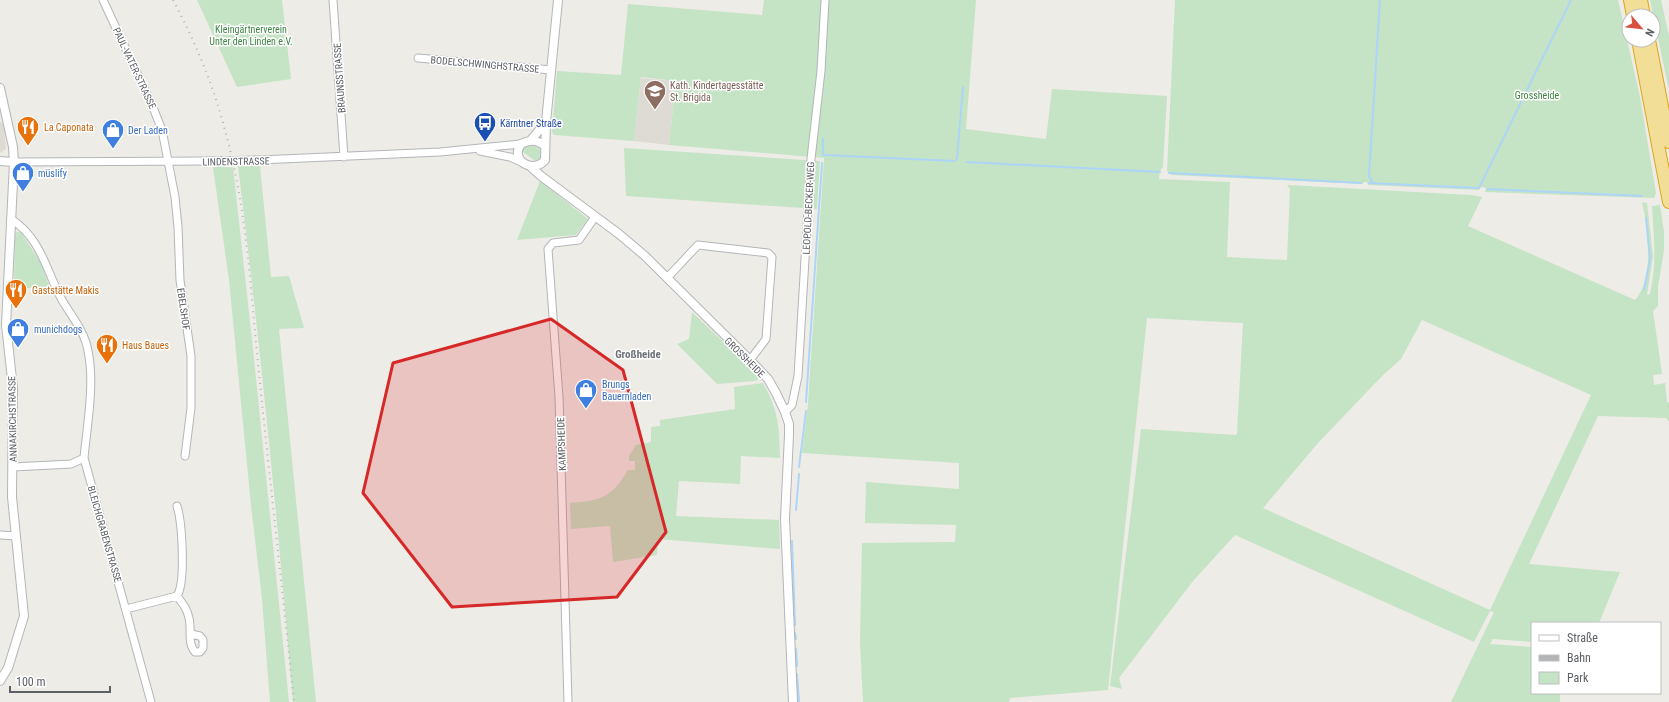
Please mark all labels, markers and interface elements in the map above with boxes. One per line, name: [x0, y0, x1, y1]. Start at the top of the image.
north arrow: [1621, 8, 1661, 48]
park label: Kleingärtnerverein Unter den Linden e.V.: [209, 24, 293, 47]
street label: PAUL-VATER-STRASSE: [111, 26, 158, 111]
text: N: [1642, 26, 1657, 39]
street label: BRAUNSSTRASSE: [332, 43, 347, 113]
street label: BODELSCHWINGHSTRASSE: [430, 54, 540, 75]
school or university icon: Kath. Kindertagesstätte St. Brigida: [642, 78, 668, 111]
place label: Kath. Kindertagesstätte St. Brigida: [670, 80, 764, 103]
park label: Grossheide: [1515, 90, 1560, 101]
bus stop icon: Kärntner Straße: [472, 110, 498, 143]
restaurant icon: La Caponata: [15, 114, 41, 147]
shop icon: Der Laden: [100, 117, 126, 150]
place label: Kärntner Straße: [500, 118, 562, 129]
place label: La Caponata: [44, 122, 94, 133]
place label: Der Laden: [128, 125, 168, 136]
street label: LINDENSTRASSE: [202, 155, 270, 168]
shop icon: müslify: [10, 160, 36, 193]
street label: LEOPOLD-BECKER-WEG: [801, 161, 816, 255]
place label: müslify: [38, 168, 67, 179]
restaurant icon: Gaststätte Makis: [3, 277, 29, 310]
place label: Gaststätte Makis: [32, 285, 100, 296]
street label: EBELSHOF: [175, 287, 192, 331]
shop icon: munichdogs: [5, 316, 31, 349]
place label: munichdogs: [34, 324, 83, 335]
restaurant icon: Haus Baues: [94, 332, 120, 365]
street label: GROSSHEIDE: [722, 335, 767, 380]
place label: Haus Baues: [122, 340, 169, 351]
district label: Großheide: [615, 348, 661, 361]
street label: ANNAKIRCHSTRASSE: [6, 376, 19, 462]
shop icon: Brungs Bauernladen: [573, 377, 599, 410]
place label: Brungs Bauernladen: [602, 379, 651, 402]
street label: KAMPSHEIDE: [555, 417, 568, 471]
street label: BLEICHGRABENSTRASSE: [85, 485, 124, 584]
legend: [1531, 622, 1661, 694]
text: Straße: [1567, 631, 1598, 645]
text: Bahn: [1567, 651, 1591, 665]
scale bar: [10, 668, 110, 694]
text: Park: [1567, 671, 1589, 685]
text: 100 m: [16, 675, 46, 689]

